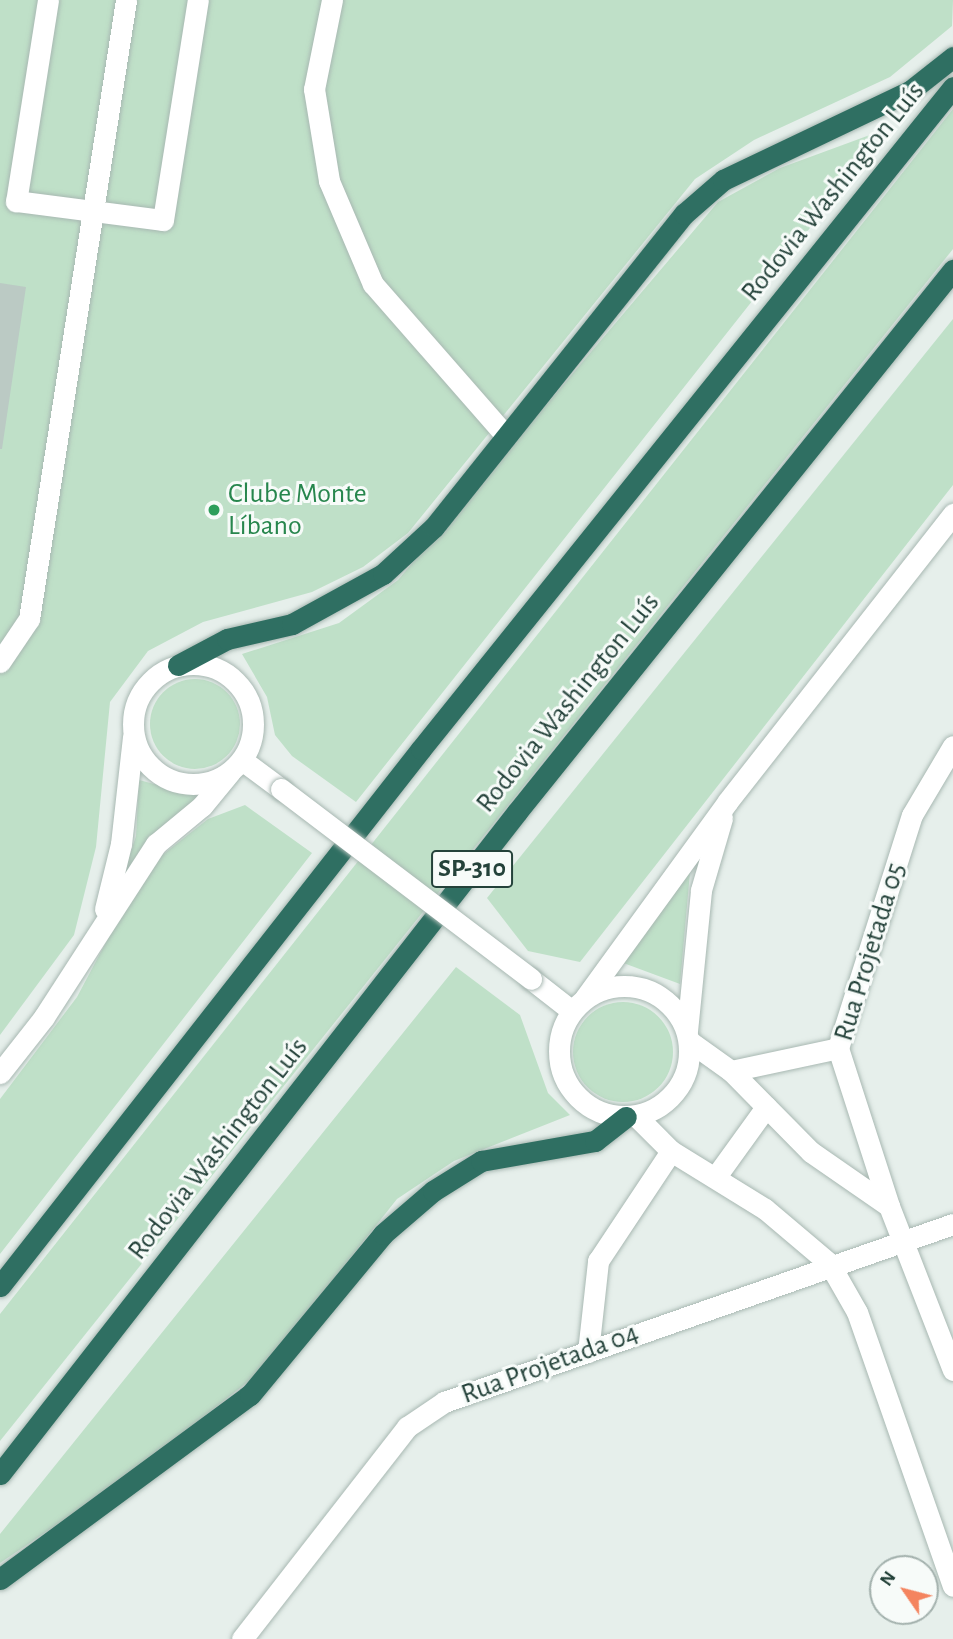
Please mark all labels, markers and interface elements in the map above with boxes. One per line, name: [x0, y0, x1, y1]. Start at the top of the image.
street label: Rodovia Washington Luís: [734, 75, 932, 309]
place label: Clube Monte Líbano: [228, 477, 367, 543]
marker: Clube Monte Líbano: [206, 502, 222, 518]
street label: Rodovia Washington Luís: [469, 586, 667, 820]
road number: SP-310: [430, 846, 514, 891]
street label: Rua Projetada 05: [827, 859, 913, 1045]
street label: Rodovia Washington Luís: [121, 1031, 315, 1267]
street label: Rua Projetada 04: [457, 1316, 643, 1412]
north arrow: [869, 1555, 939, 1625]
text: N: [876, 1568, 900, 1590]

